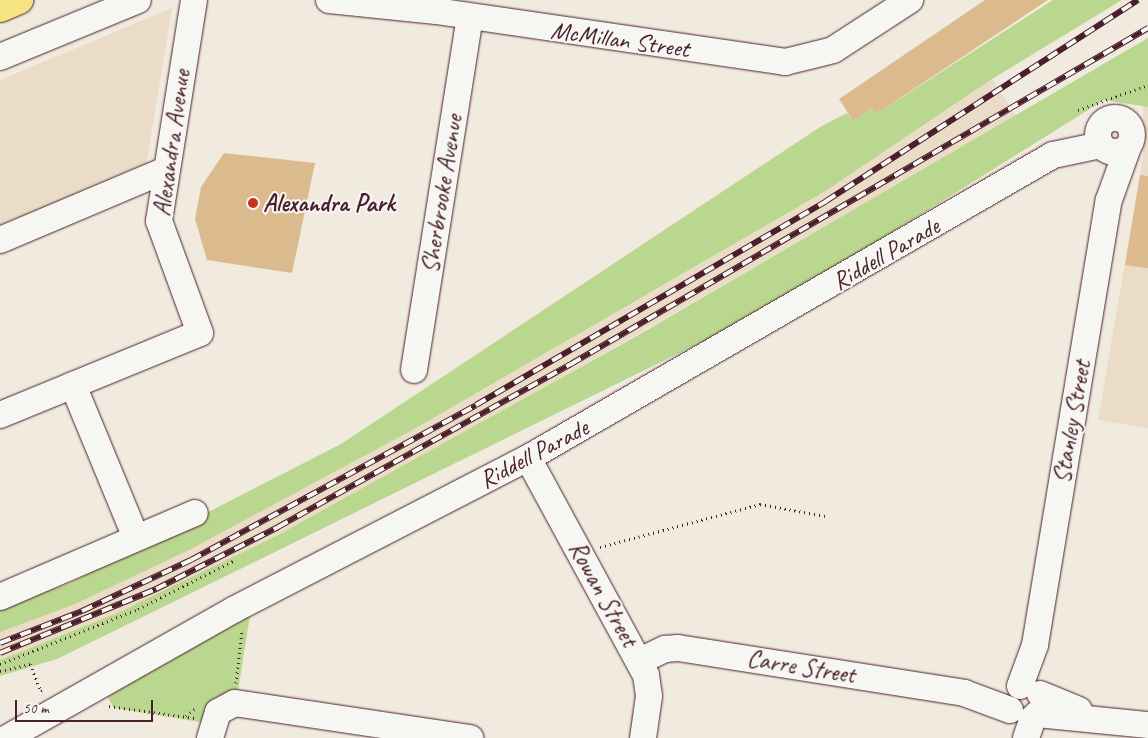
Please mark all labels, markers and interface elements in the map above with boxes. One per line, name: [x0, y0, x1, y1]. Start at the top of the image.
street label: McMillan Street: [549, 15, 691, 65]
street label: Alexandra Avenue: [147, 68, 197, 218]
street label: Sherbrooke Avenue: [415, 113, 469, 275]
place label: Alexandra Park: [263, 188, 395, 218]
marker: Alexandra Park: [247, 197, 259, 209]
street label: Riddell Parade: [827, 211, 945, 297]
street label: Stanley Street: [1046, 358, 1098, 486]
street label: Riddell Parade: [474, 413, 594, 495]
street label: Rowan Street: [562, 536, 644, 652]
street label: Carre Street: [745, 644, 857, 690]
scale bar: [18, 690, 155, 722]
text: 50 m: [23, 699, 49, 718]

